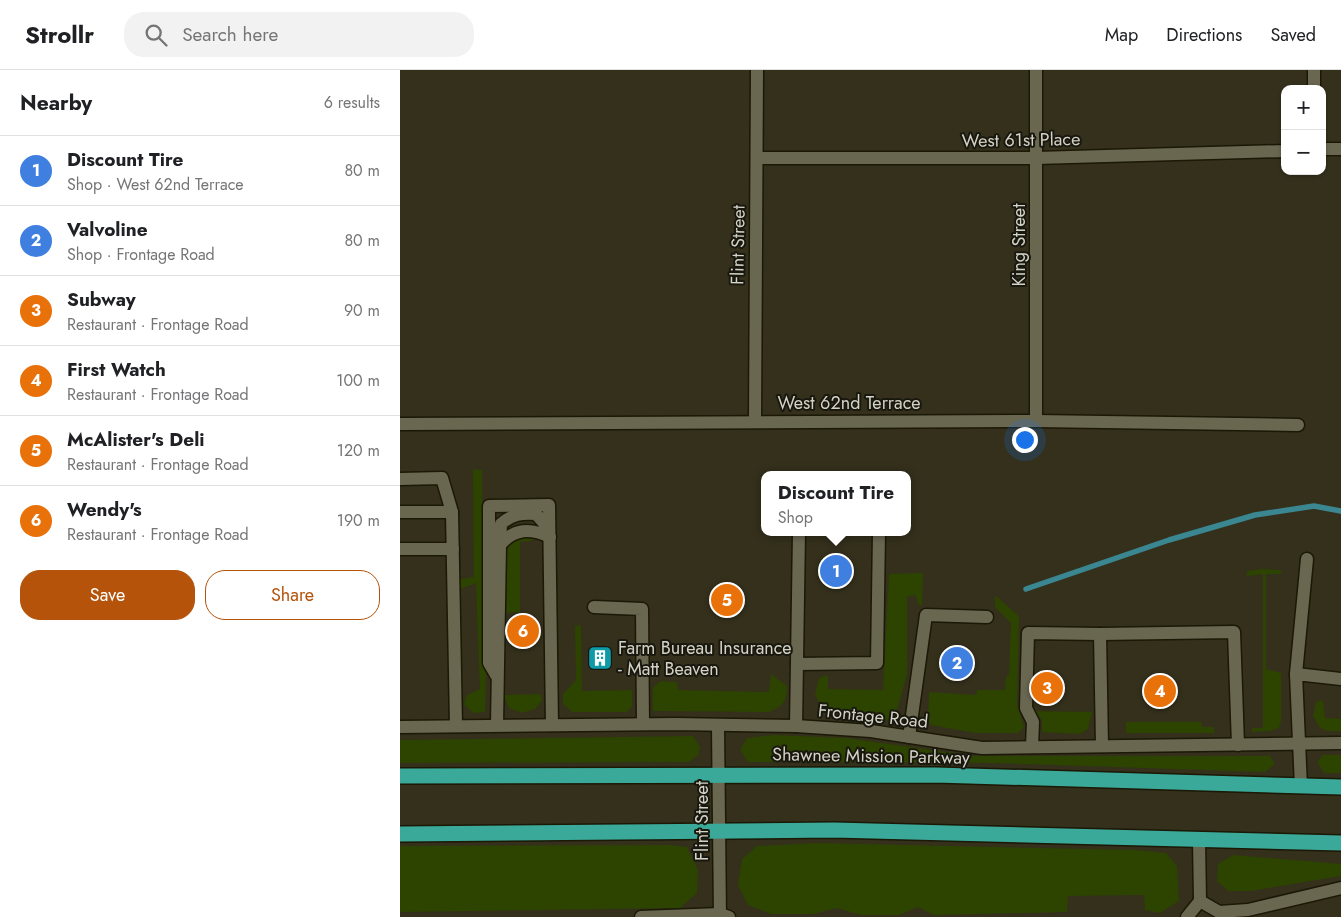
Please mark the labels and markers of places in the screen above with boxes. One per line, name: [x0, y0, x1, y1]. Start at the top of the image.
pin: 1: [820, 552, 852, 590]
pin: 5: [711, 581, 743, 619]
pin: 6: [507, 612, 539, 650]
place label: Farm Bureau Insurance - Matt Beaven: [618, 635, 792, 682]
pin: 2: [941, 644, 973, 682]
building icon: Farm Bureau Insurance - Matt Beaven: [587, 645, 613, 671]
pin: 3: [1031, 669, 1063, 707]
pin: 4: [1144, 672, 1176, 710]

